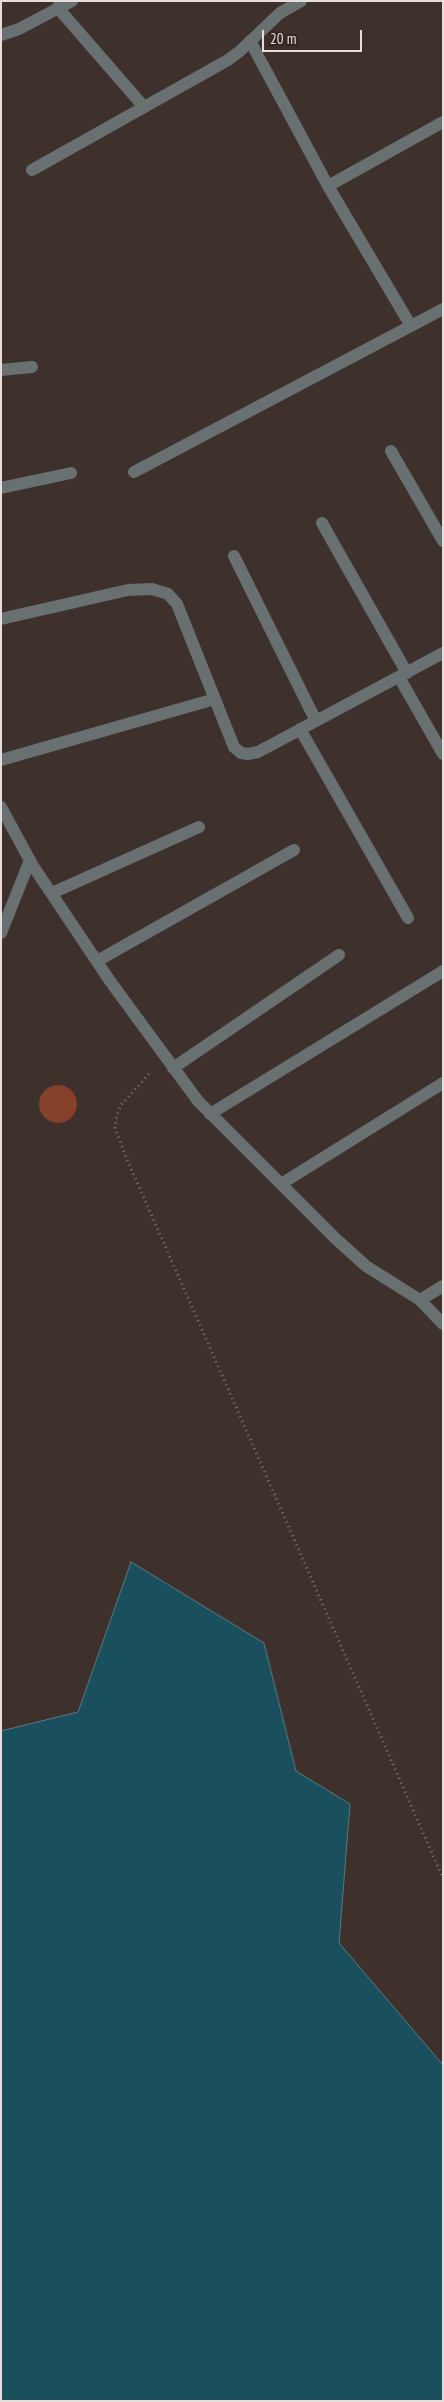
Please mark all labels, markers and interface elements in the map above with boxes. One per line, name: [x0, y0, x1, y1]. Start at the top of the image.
scale bar: [264, 20, 364, 52]
text: 20 m: [270, 29, 296, 48]

